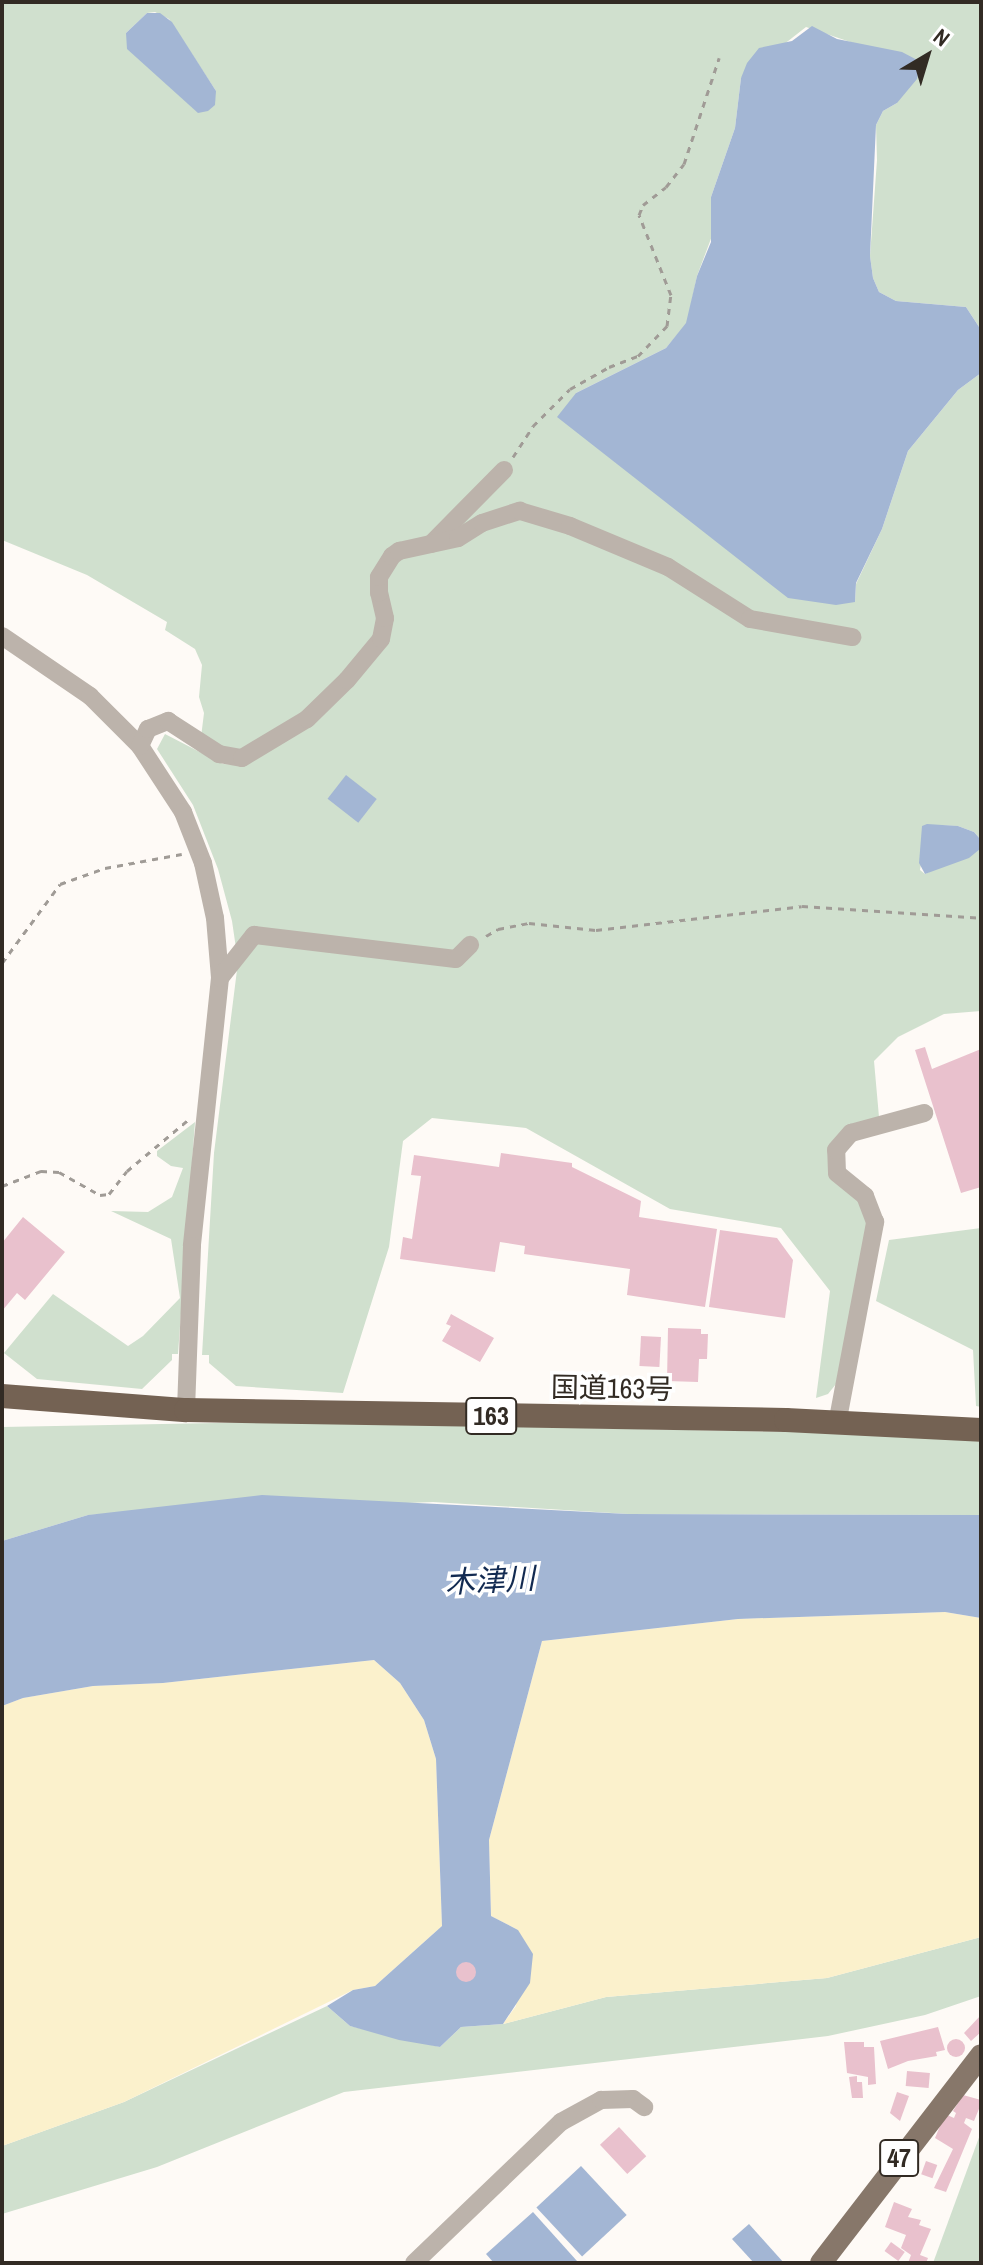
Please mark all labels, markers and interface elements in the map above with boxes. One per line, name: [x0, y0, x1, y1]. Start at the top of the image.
north arrow: [887, 16, 967, 96]
text: N: [927, 21, 956, 53]
street label: 国道163号: [551, 1370, 673, 1406]
road number: 163: [465, 1394, 517, 1438]
water label: 木津川: [444, 1560, 536, 1600]
road number: 47: [879, 2136, 919, 2180]

